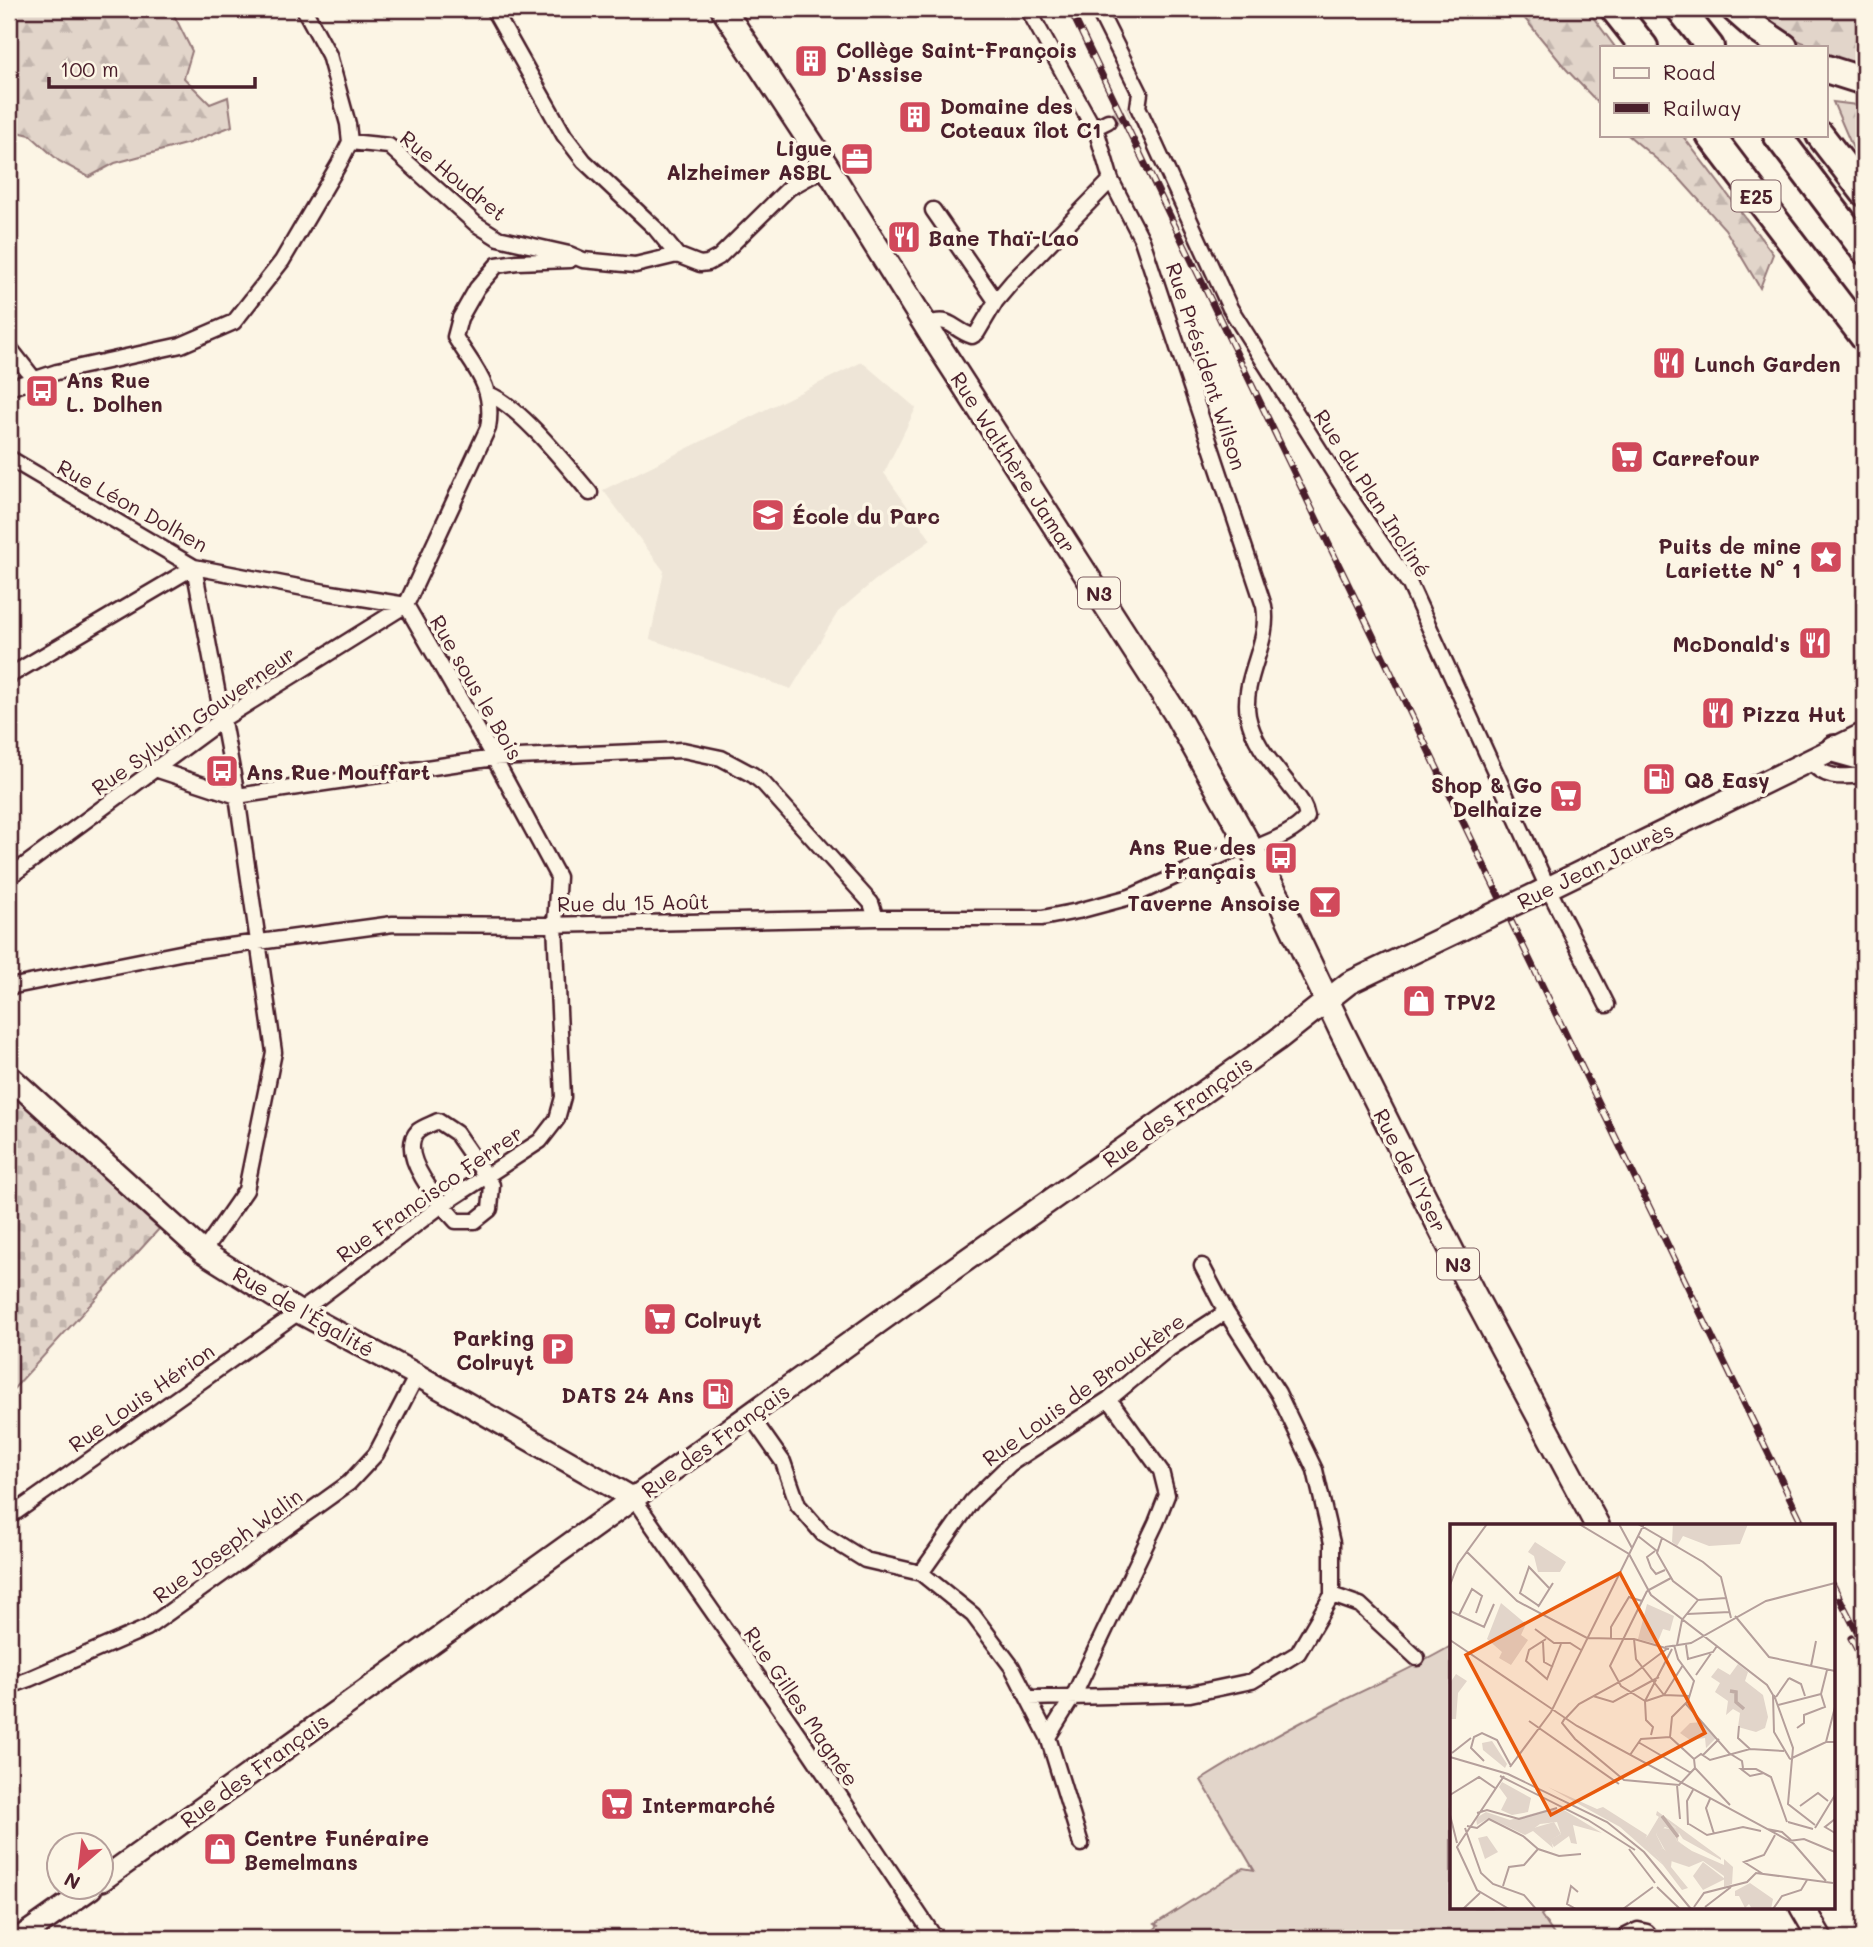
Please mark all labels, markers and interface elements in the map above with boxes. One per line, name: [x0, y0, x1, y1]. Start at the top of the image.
place label: Collège Saint-François D'Assise: [836, 36, 1077, 87]
building icon: Collège Saint-François D'Assise: [792, 42, 830, 80]
scale bar: [49, 46, 256, 90]
legend: [1600, 46, 1828, 136]
text: 100 m: [60, 55, 119, 82]
text: Road: [1663, 58, 1715, 85]
place label: Domaine des Coteaux îlot C1: [940, 92, 1101, 143]
text: Railway: [1663, 94, 1742, 121]
building icon: Domaine des Coteaux îlot C1: [896, 98, 934, 136]
street label: Rue Houdret: [395, 124, 513, 226]
place label: Ligue Alzheimer ASBL: [666, 134, 832, 185]
office icon: Ligue Alzheimer ASBL: [838, 140, 876, 178]
road number: E25: [1732, 180, 1780, 212]
restaurant icon: Bane Thaï-Lao: [885, 218, 923, 256]
place label: Bane Thaï-Lao: [928, 224, 1079, 251]
street label: Rue Président Wilson: [1161, 259, 1253, 473]
restaurant icon: Lunch Garden: [1650, 344, 1688, 382]
place label: Lunch Garden: [1694, 350, 1840, 377]
place label: Ans Rue L. Dolhen: [66, 366, 162, 417]
street label: Rue Walthère Jamar: [945, 366, 1083, 558]
bus stop icon: Ans Rue L. Dolhen: [23, 372, 61, 410]
street label: Rue du Plan Incliné: [1309, 404, 1437, 582]
supermarket icon: Carrefour: [1608, 438, 1646, 476]
place label: Carrefour: [1652, 444, 1760, 471]
street label: Rue Léon Dolhen: [53, 452, 213, 558]
school or university icon: École du Parc: [749, 496, 787, 534]
place label: École du Parc: [792, 502, 940, 529]
place label: Puits de mine Lariette N° 1: [1658, 532, 1801, 583]
place icon: Puits de mine Lariette N° 1: [1807, 538, 1845, 576]
road number: N3: [1078, 578, 1120, 608]
street label: Rue sous le Bois: [425, 610, 529, 764]
restaurant icon: McDonald's: [1796, 624, 1834, 662]
place label: McDonald's: [1673, 630, 1790, 657]
street label: Rue Sylvain Gouverneur: [86, 639, 300, 801]
restaurant icon: Pizza Hut: [1699, 694, 1737, 732]
place label: Pizza Hut: [1742, 700, 1846, 727]
bus stop icon: Ans Rue Mouffart: [203, 752, 241, 790]
place label: Ans Rue Mouffart: [246, 758, 430, 785]
fuel station icon: Q8 Easy: [1640, 760, 1678, 798]
place label: Q8 Easy: [1684, 766, 1770, 794]
place label: Shop & Go Delhaize: [1431, 771, 1542, 822]
supermarket icon: Shop & Go Delhaize: [1547, 777, 1585, 815]
street label: Rue Jean Jaurès: [1512, 815, 1678, 915]
place label: Ans Rue des Français: [1128, 833, 1256, 884]
bus stop icon: Ans Rue des Français: [1262, 839, 1300, 877]
bar icon: Taverne Ansoise: [1306, 883, 1344, 921]
street label: Rue du 15 Août: [557, 887, 709, 917]
place label: Taverne Ansoise: [1128, 889, 1300, 916]
shop icon: TPV2: [1400, 982, 1438, 1020]
place label: TPV2: [1444, 988, 1496, 1015]
street label: Rue des Français: [1097, 1049, 1257, 1173]
street label: Rue de l'Yser: [1368, 1104, 1454, 1236]
street label: Rue Francisco Ferrer: [331, 1118, 527, 1268]
road number: N3: [1437, 1248, 1479, 1280]
street label: Rue de l'Égalité: [228, 1260, 380, 1362]
supermarket icon: Colruyt: [641, 1300, 679, 1338]
place label: Colruyt: [684, 1306, 762, 1334]
street label: Rue Louis de Brouckère: [977, 1306, 1189, 1472]
place label: Parking Colruyt: [453, 1324, 534, 1376]
parking icon: Parking Colruyt: [539, 1330, 577, 1368]
street label: Rue Louis Hérion: [63, 1337, 219, 1457]
fuel station icon: DATS 24 Ans: [699, 1375, 737, 1413]
street label: Rue des Français: [635, 1377, 795, 1503]
place label: DATS 24 Ans: [561, 1381, 694, 1408]
street label: Rue Joseph Walin: [147, 1482, 307, 1608]
inset map: [1450, 1524, 1834, 1909]
street label: Rue Gilles Magnée: [739, 1621, 865, 1791]
street label: Rue des Français: [174, 1707, 334, 1833]
supermarket icon: Intermarché: [598, 1785, 636, 1823]
place label: Intermarché: [642, 1791, 775, 1818]
place label: Centre Funéraire Bemelmans: [244, 1824, 429, 1875]
shop icon: Centre Funéraire Bemelmans: [201, 1830, 239, 1868]
north arrow: [46, 1832, 116, 1902]
text: N: [60, 1867, 84, 1896]

